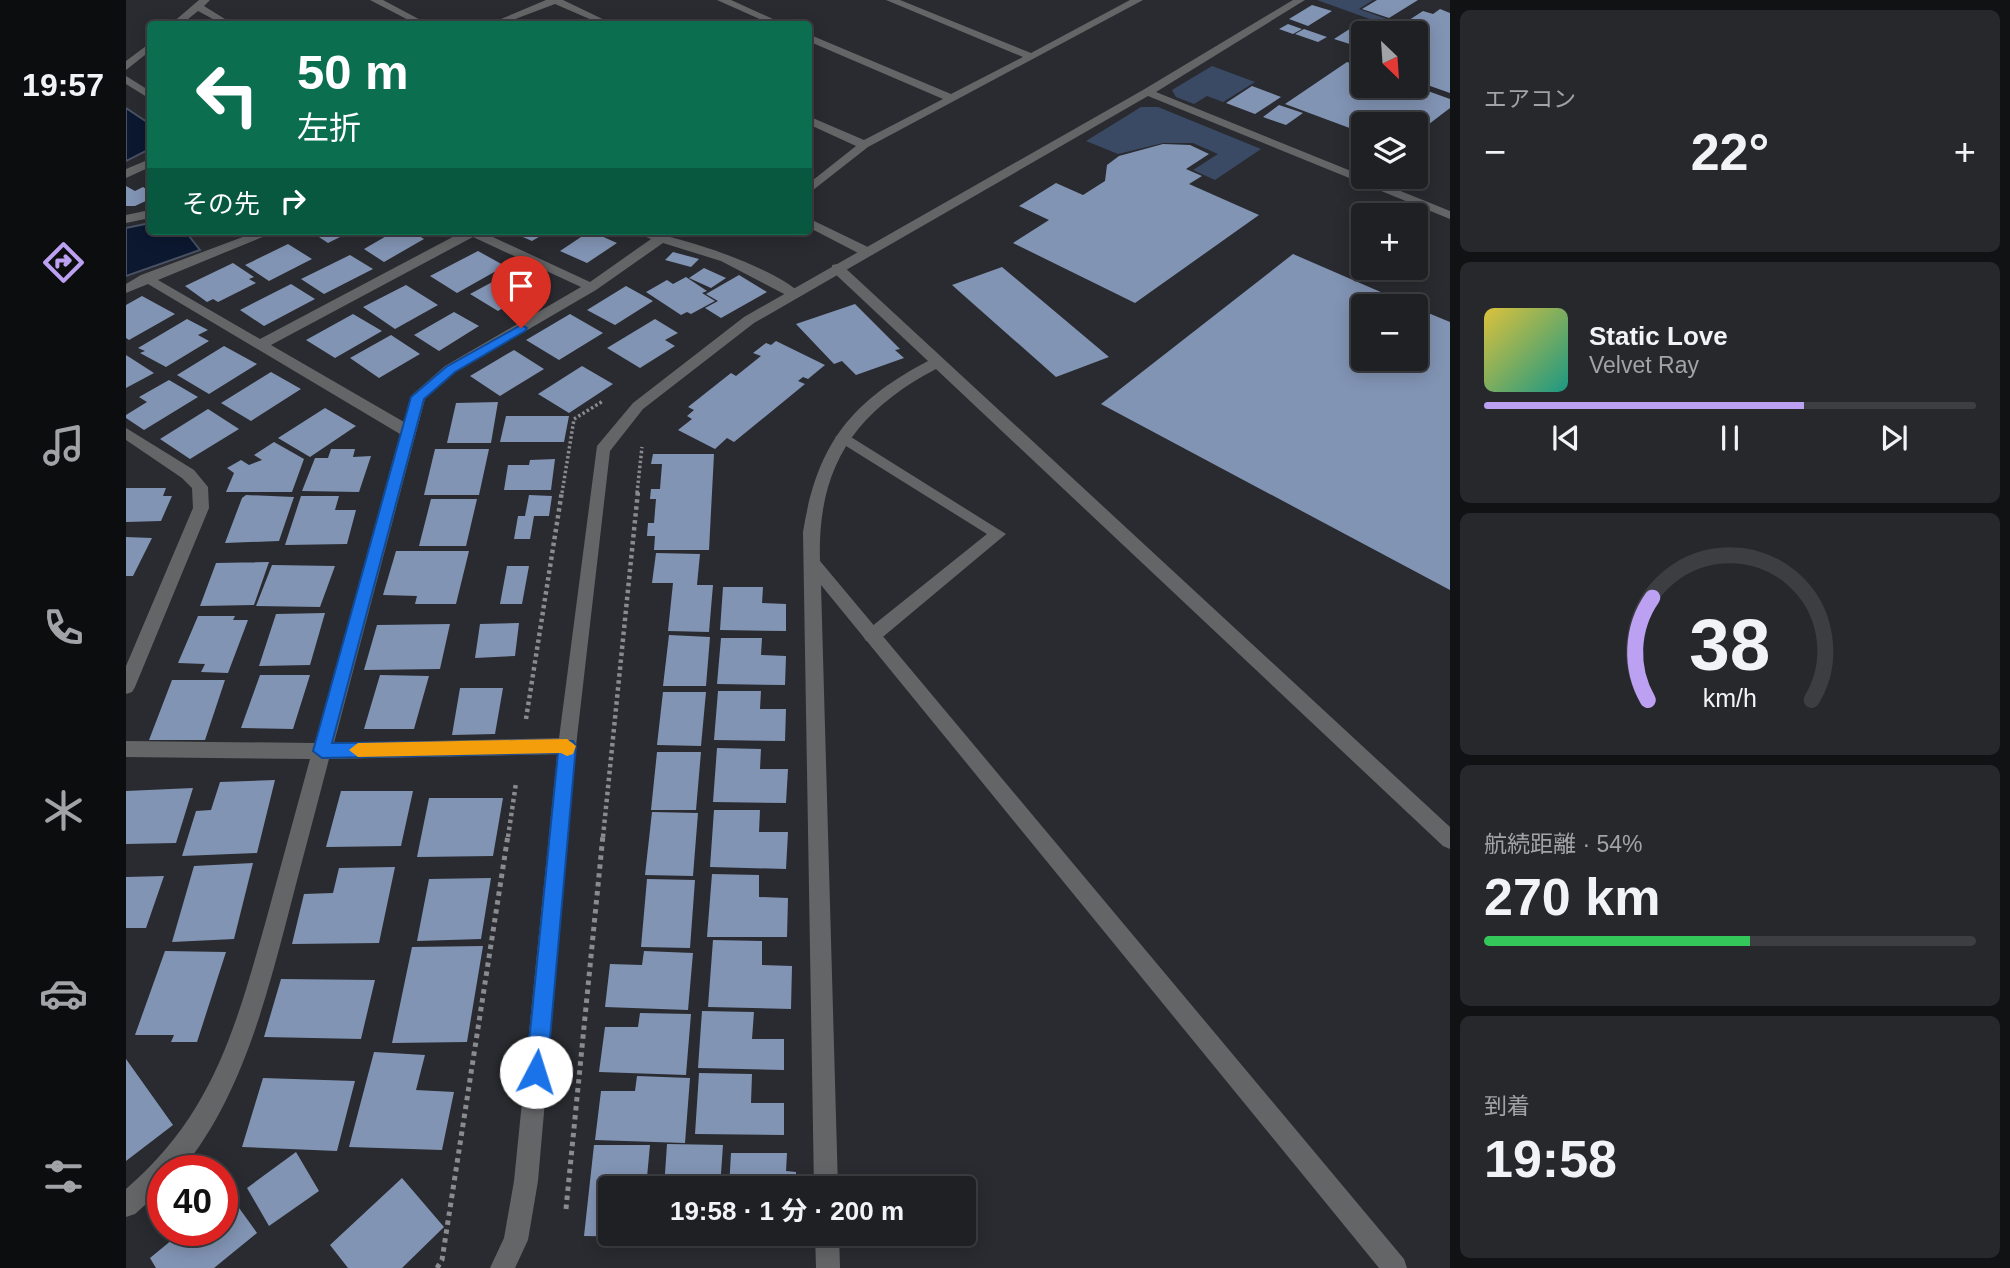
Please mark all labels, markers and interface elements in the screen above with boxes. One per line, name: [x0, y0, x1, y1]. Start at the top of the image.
north arrow: [1351, 21, 1428, 98]
map controls: [1351, 21, 1428, 371]
text: 50 m: [297, 45, 409, 99]
icon: left: [182, 49, 273, 140]
text: 19:57: [22, 67, 104, 103]
text: エアコン: [1484, 86, 1576, 112]
text: 左折: [297, 110, 361, 146]
button: layers: [1351, 112, 1428, 189]
text: 22°: [1691, 123, 1769, 181]
text: −: [1484, 131, 1506, 173]
text: +: [1954, 131, 1976, 173]
icon: right: [274, 182, 312, 220]
text: その先: [182, 189, 260, 219]
button: +: [1351, 203, 1428, 280]
icon: directions: [39, 238, 88, 287]
pin: [491, 256, 551, 328]
icon: arrive: [502, 267, 540, 305]
button: −: [1351, 294, 1428, 371]
text: Static Love: [1589, 321, 1728, 351]
text: Velvet Ray: [1589, 352, 1699, 378]
icon: previous: [1547, 419, 1585, 457]
icon: pause: [1711, 419, 1749, 457]
icon: next: [1875, 419, 1913, 457]
icon: music: [39, 421, 88, 470]
icon: phone: [39, 603, 88, 652]
text: 38: [1690, 604, 1770, 685]
text: km/h: [1703, 684, 1757, 712]
icon: climate: [39, 786, 88, 835]
text: 航続距離 · 54%: [1484, 831, 1642, 857]
text: 270 km: [1484, 868, 1660, 926]
icon: car: [39, 969, 88, 1018]
position arrow: [499, 1035, 573, 1109]
text: 到着: [1484, 1093, 1530, 1119]
text: 19:58: [1484, 1130, 1617, 1188]
icon: filters: [39, 1152, 88, 1201]
speed limit sign: 40: [147, 1155, 238, 1246]
text: 19:58 · 1 分 · 200 m: [670, 1196, 904, 1226]

